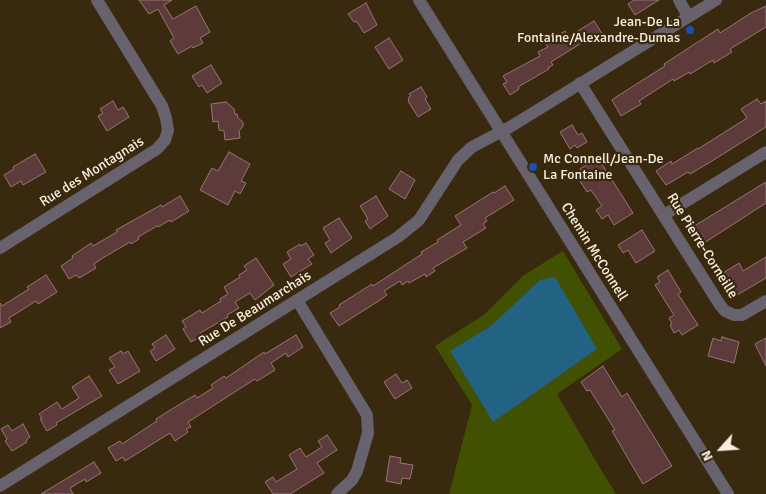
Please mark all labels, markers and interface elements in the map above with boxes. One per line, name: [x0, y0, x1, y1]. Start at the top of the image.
place label: Jean-De La Fontaine/Alexandre-Dumas: [517, 14, 680, 46]
marker: Jean-De La Fontaine/Alexandre-Dumas: [684, 24, 696, 36]
street label: Rue des Montagnais: [37, 133, 147, 211]
place label: Mc Connell/Jean-De La Fontaine: [543, 151, 664, 184]
marker: Mc Connell/Jean-De La Fontaine: [527, 161, 539, 173]
street label: Rue Pierre-Corneille: [663, 190, 741, 302]
street label: Chemin McConnell: [557, 200, 631, 304]
street label: Rue De Beaumarchais: [196, 268, 314, 350]
north arrow: [696, 424, 746, 474]
text: N: [697, 448, 717, 464]

